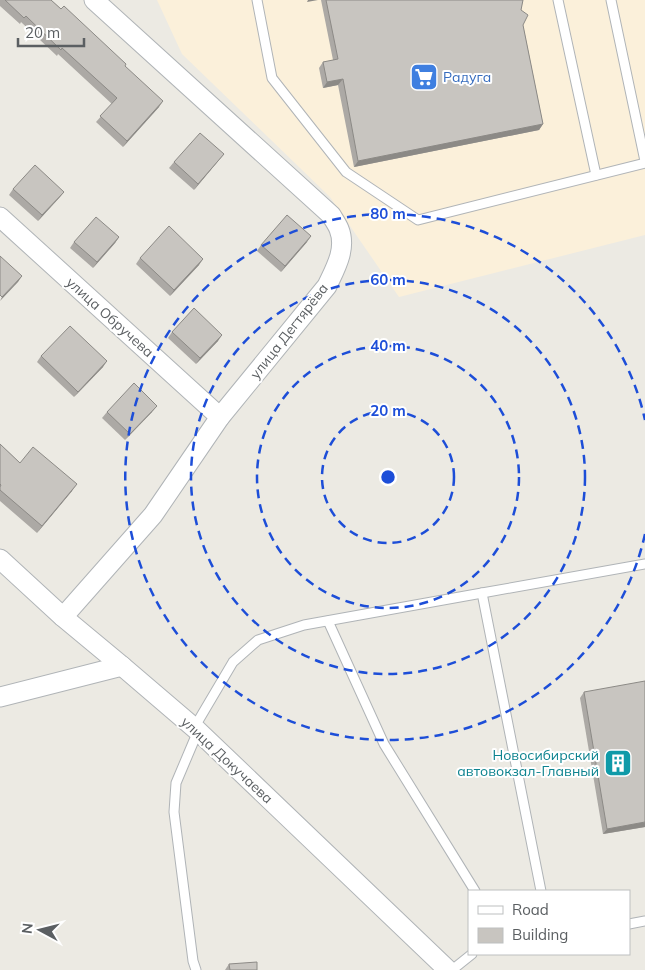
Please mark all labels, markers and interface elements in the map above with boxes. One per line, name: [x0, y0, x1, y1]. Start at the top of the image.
scale bar: [18, 15, 84, 47]
text: 20 m: [25, 23, 60, 42]
supermarket icon: Радуга: [409, 62, 439, 92]
place label: Радуга: [443, 68, 491, 86]
text: 80 m: [370, 204, 406, 223]
text: 60 m: [370, 270, 406, 289]
street label: улица Обручева: [63, 273, 157, 361]
street label: улица Дегтярёва: [246, 280, 332, 382]
text: 40 m: [370, 336, 406, 355]
text: 20 m: [370, 401, 406, 420]
centre of rings: [379, 468, 397, 486]
street label: улица Докучаева: [177, 713, 277, 807]
place label: Новосибирский автовокзал-Главный: [457, 746, 599, 780]
building icon: Новосибирский автовокзал-Главный: [603, 748, 633, 778]
legend: [468, 890, 630, 955]
text: Road: [512, 900, 549, 919]
north arrow: [15, 905, 65, 955]
text: N: [18, 922, 37, 935]
text: Building: [512, 925, 568, 944]

